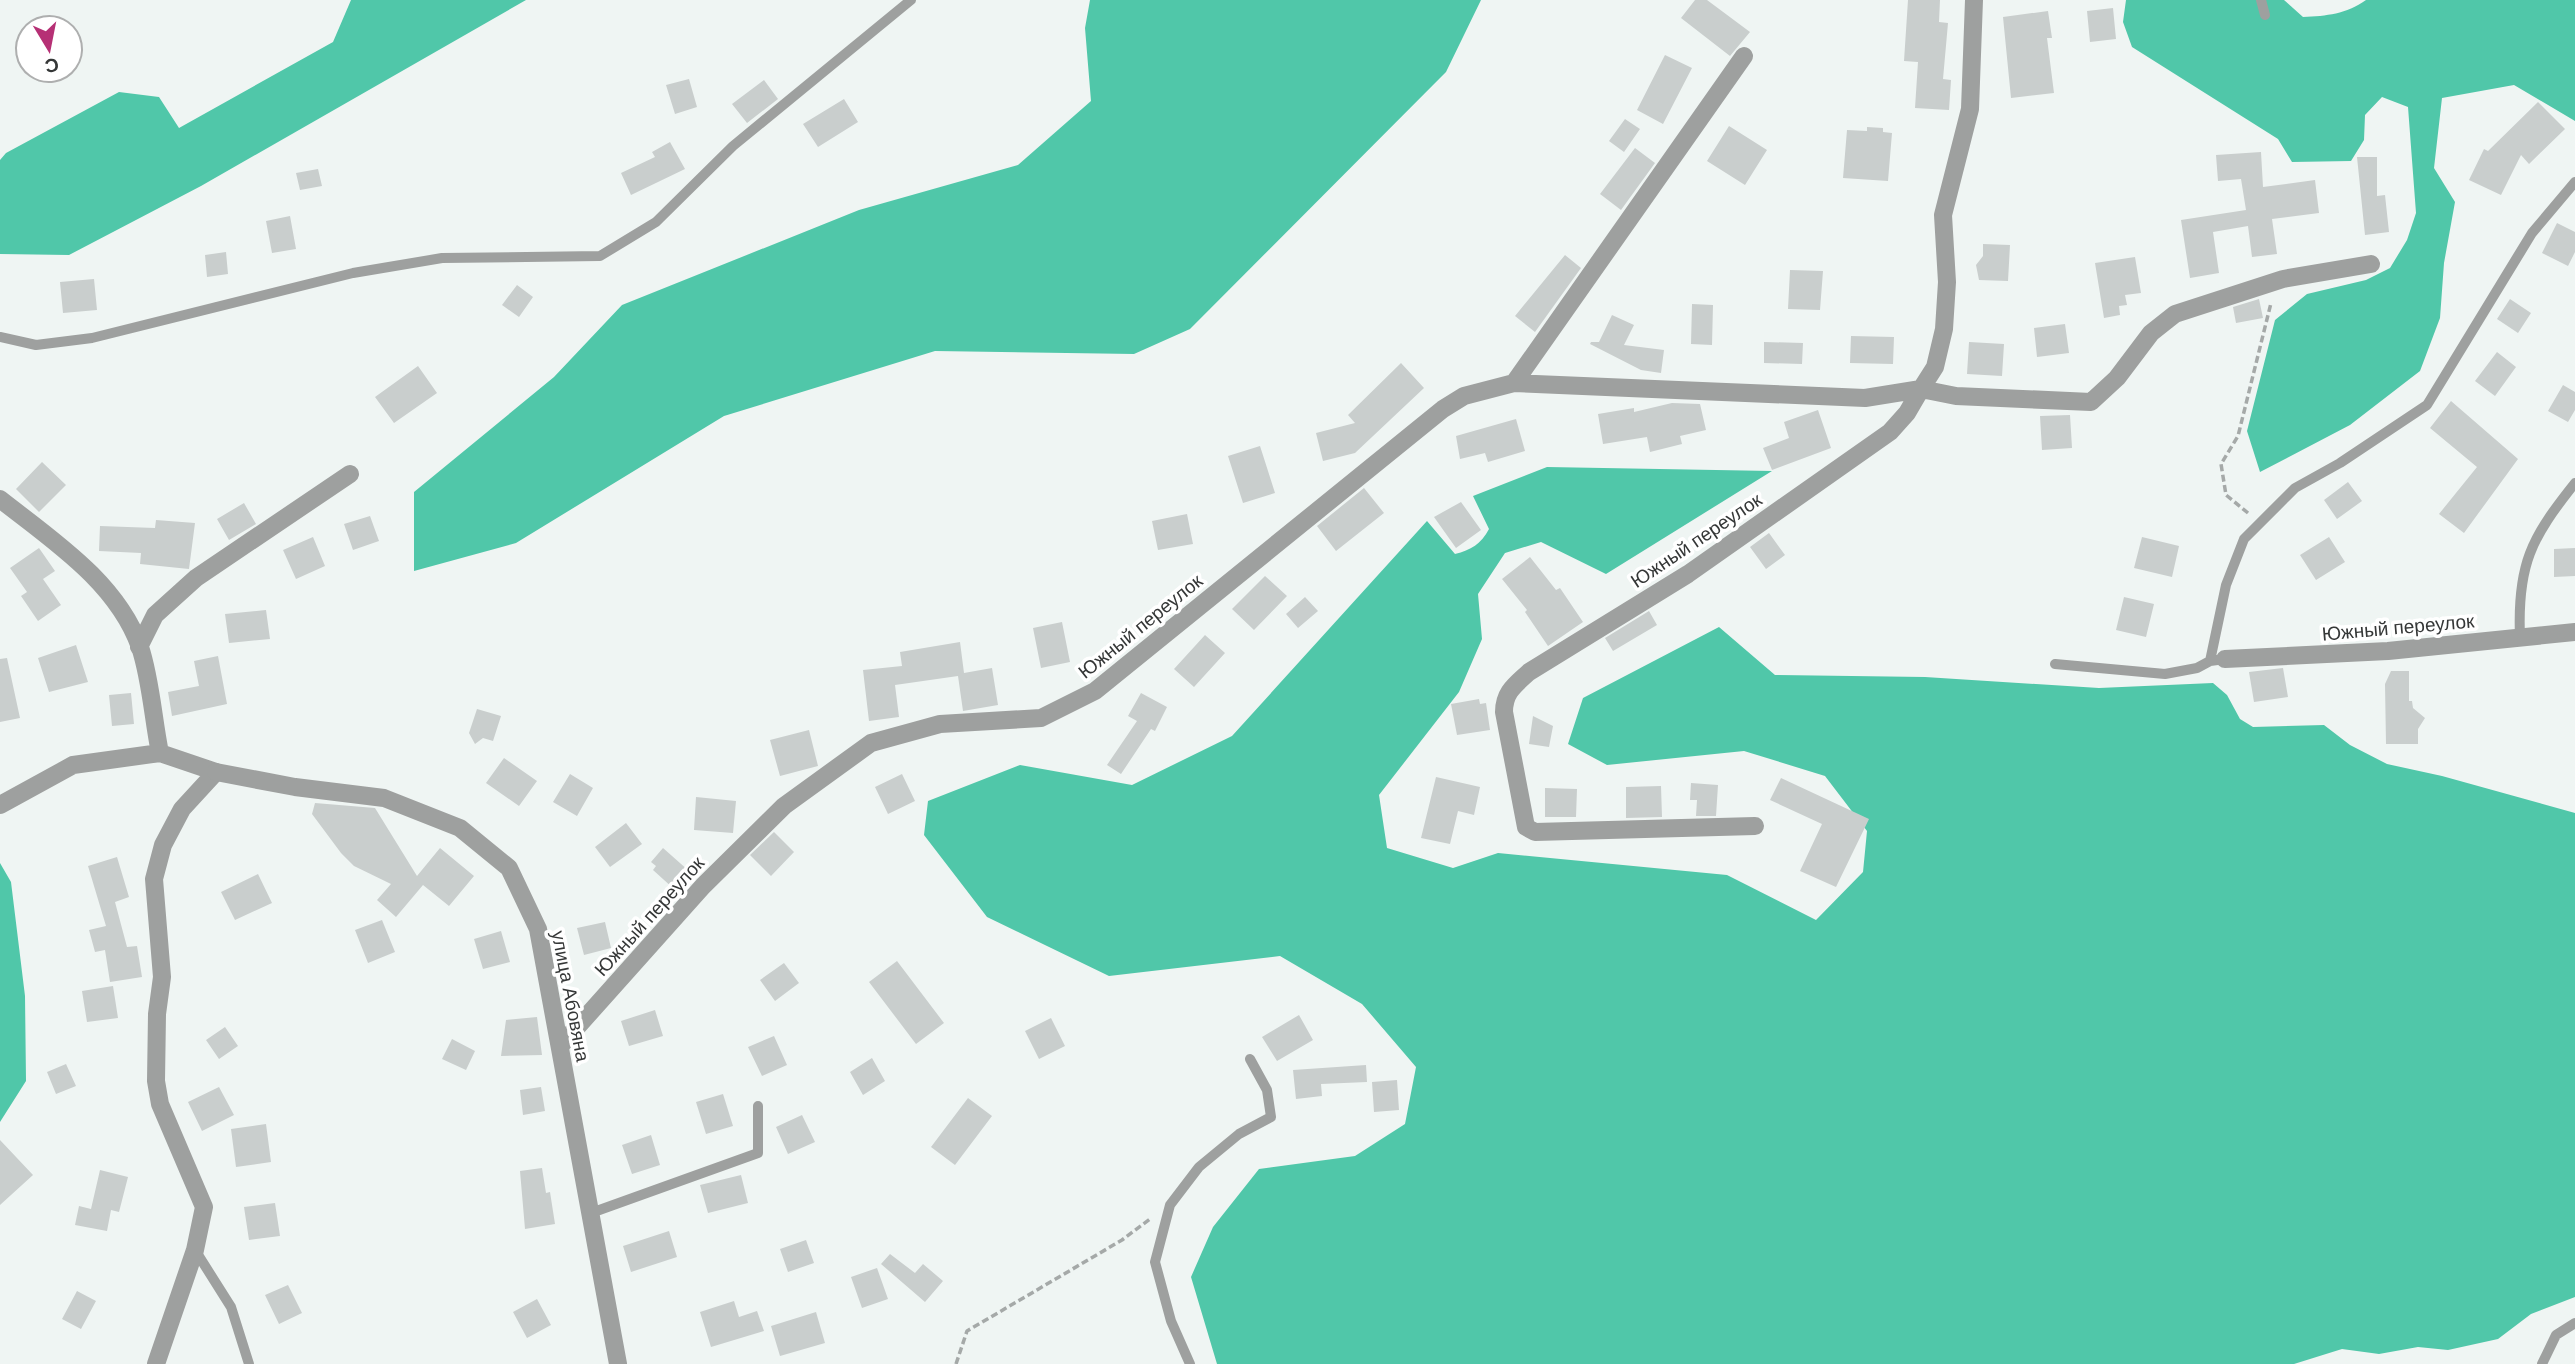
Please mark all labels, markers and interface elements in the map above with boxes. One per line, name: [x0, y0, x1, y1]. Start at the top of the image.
north arrow: [14, 14, 84, 84]
text: С: [43, 54, 60, 77]
street label: Южный переулок: [1627, 489, 1766, 592]
street label: Южный переулок: [1074, 570, 1207, 683]
street label: Южный переулок: [2321, 610, 2476, 645]
street label: Южный переулок: [590, 852, 709, 980]
street label: улица Абовяна: [548, 929, 594, 1064]

